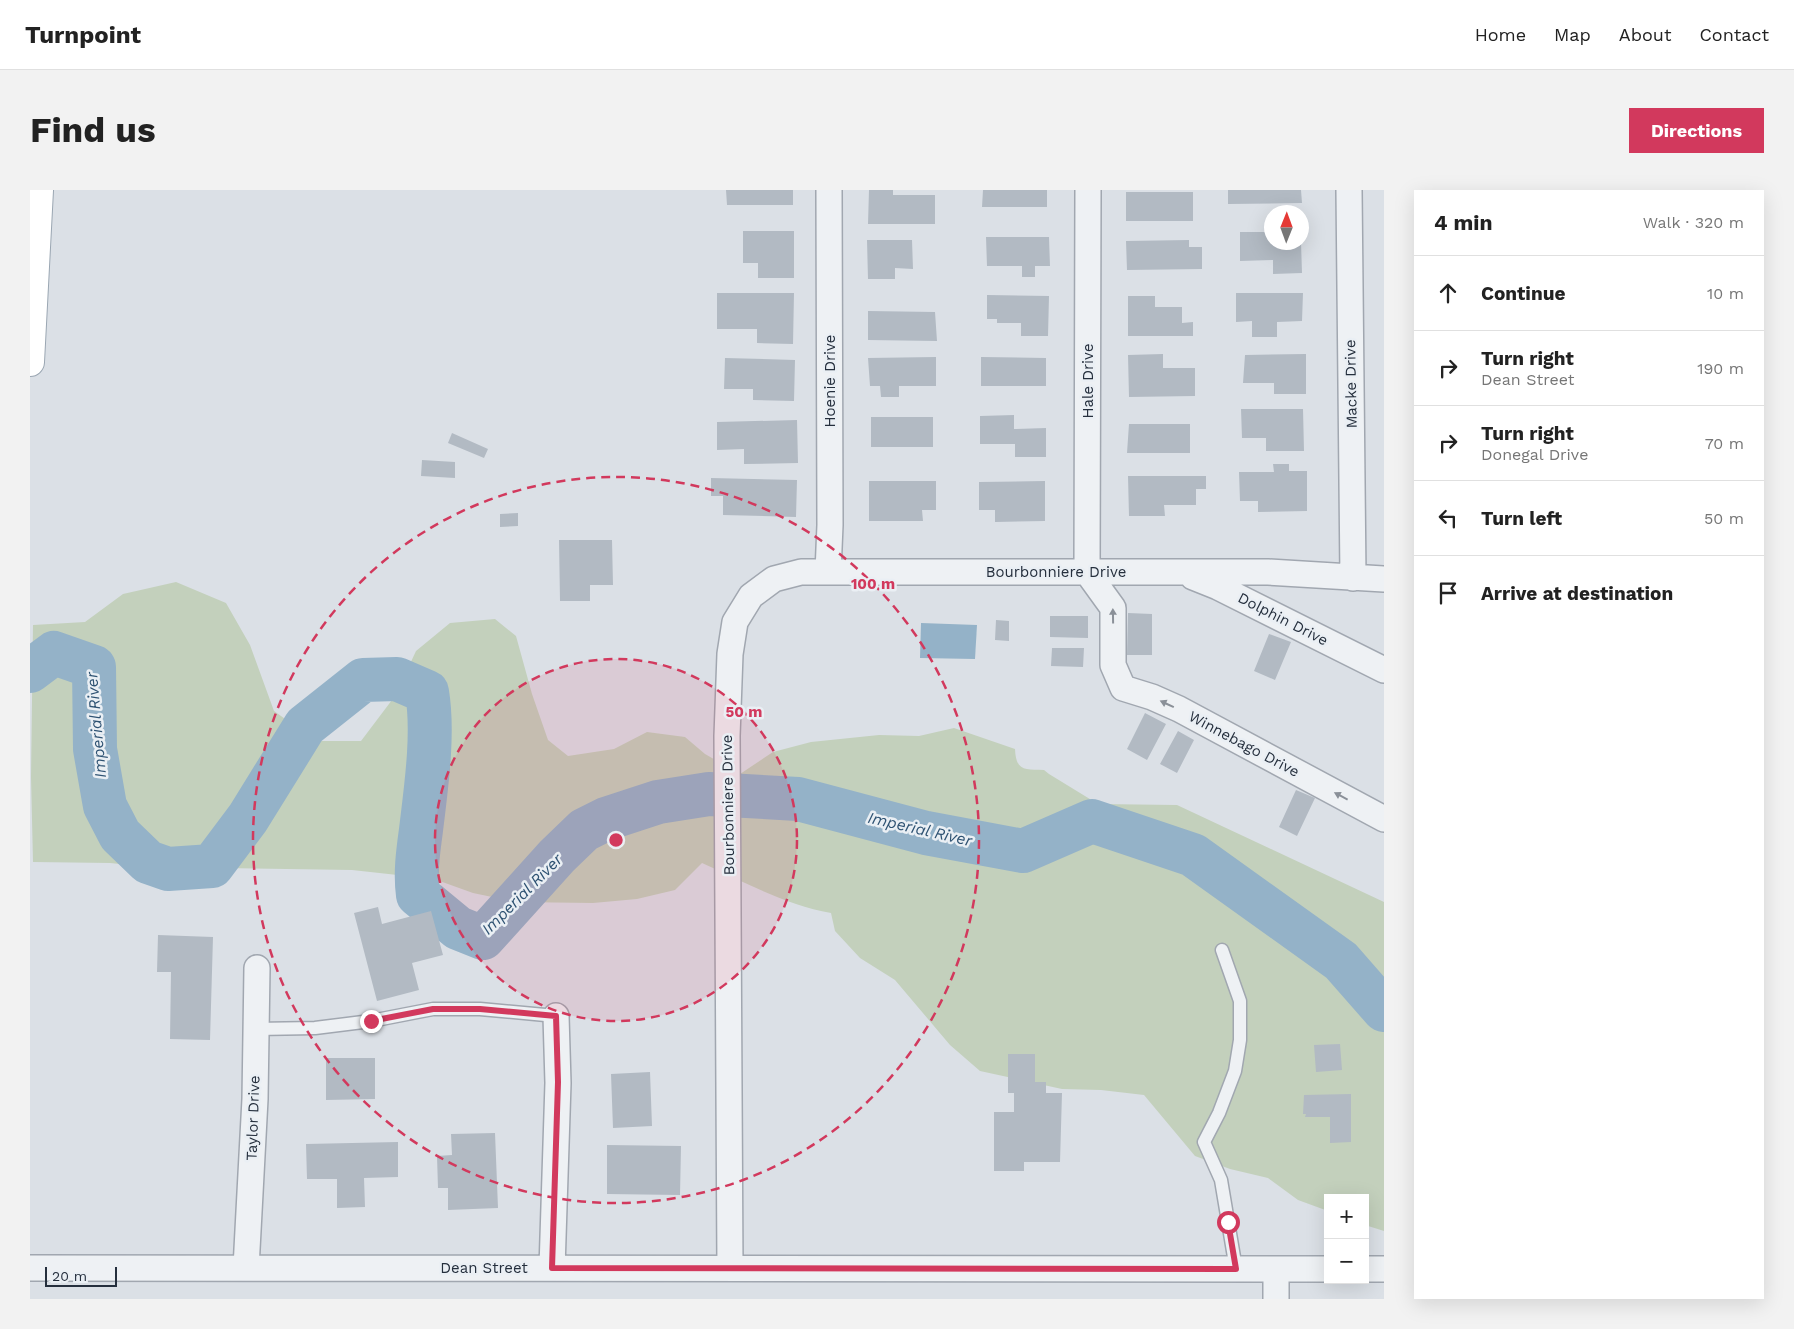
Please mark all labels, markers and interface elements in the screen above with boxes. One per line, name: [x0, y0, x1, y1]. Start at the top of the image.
text: Turnpoint: [25, 21, 141, 49]
text: Home: [1475, 24, 1526, 45]
text: Map: [1554, 24, 1591, 45]
text: About: [1619, 24, 1671, 45]
text: Contact: [1699, 24, 1769, 45]
button: Directions: [1629, 108, 1764, 153]
text: Find us: [30, 109, 156, 151]
north arrow: [1264, 205, 1309, 250]
text: 4 min: [1434, 210, 1492, 235]
text: Walk · 320 m: [1643, 213, 1744, 232]
icon: ahead: [1434, 279, 1462, 307]
text: Continue: [1481, 282, 1565, 305]
text: 10 m: [1707, 284, 1744, 303]
street label: Hoenie Drive: [821, 335, 839, 427]
street label: Macke Drive: [1341, 339, 1361, 429]
street label: Hale Drive: [1079, 343, 1097, 419]
text: Turn right: [1481, 347, 1574, 370]
icon: right: [1434, 354, 1462, 382]
text: 190 m: [1697, 359, 1744, 378]
text: Dean Street: [1481, 370, 1574, 389]
text: Turn right: [1481, 422, 1574, 445]
icon: right: [1434, 429, 1462, 457]
text: 70 m: [1705, 434, 1744, 453]
text: Donegal Drive: [1481, 445, 1588, 464]
icon: left: [1434, 504, 1462, 532]
text: Turn left: [1481, 507, 1562, 530]
text: 50 m: [1704, 509, 1744, 528]
street label: Bourbonniere Drive: [986, 563, 1126, 581]
text: 100 m: [851, 575, 895, 593]
icon: arrive: [1434, 579, 1462, 607]
text: Arrive at destination: [1481, 582, 1673, 605]
street label: Dolphin Drive: [1235, 589, 1331, 649]
one-way arrow: [1108, 608, 1116, 624]
water label: Imperial River: [82, 671, 110, 779]
one-way arrow: [1160, 699, 1174, 707]
text: 50 m: [726, 703, 762, 721]
street label: Winnebago Drive: [1186, 707, 1302, 781]
street label: Bourbonniere Drive: [718, 734, 738, 876]
one-way arrow: [1334, 792, 1348, 800]
water label: Imperial River: [866, 808, 975, 850]
centre of rings: [607, 831, 625, 849]
water label: Imperial River: [478, 849, 567, 938]
route end: [360, 1010, 383, 1033]
street label: Taylor Drive: [243, 1075, 263, 1161]
map controls: [1324, 1194, 1369, 1284]
button: +: [1324, 1194, 1369, 1239]
route start: [1217, 1211, 1240, 1234]
button: −: [1324, 1239, 1369, 1284]
street label: Dean Street: [440, 1259, 528, 1277]
scale bar: [45, 1264, 118, 1287]
text: 20 m: [52, 1268, 87, 1284]

